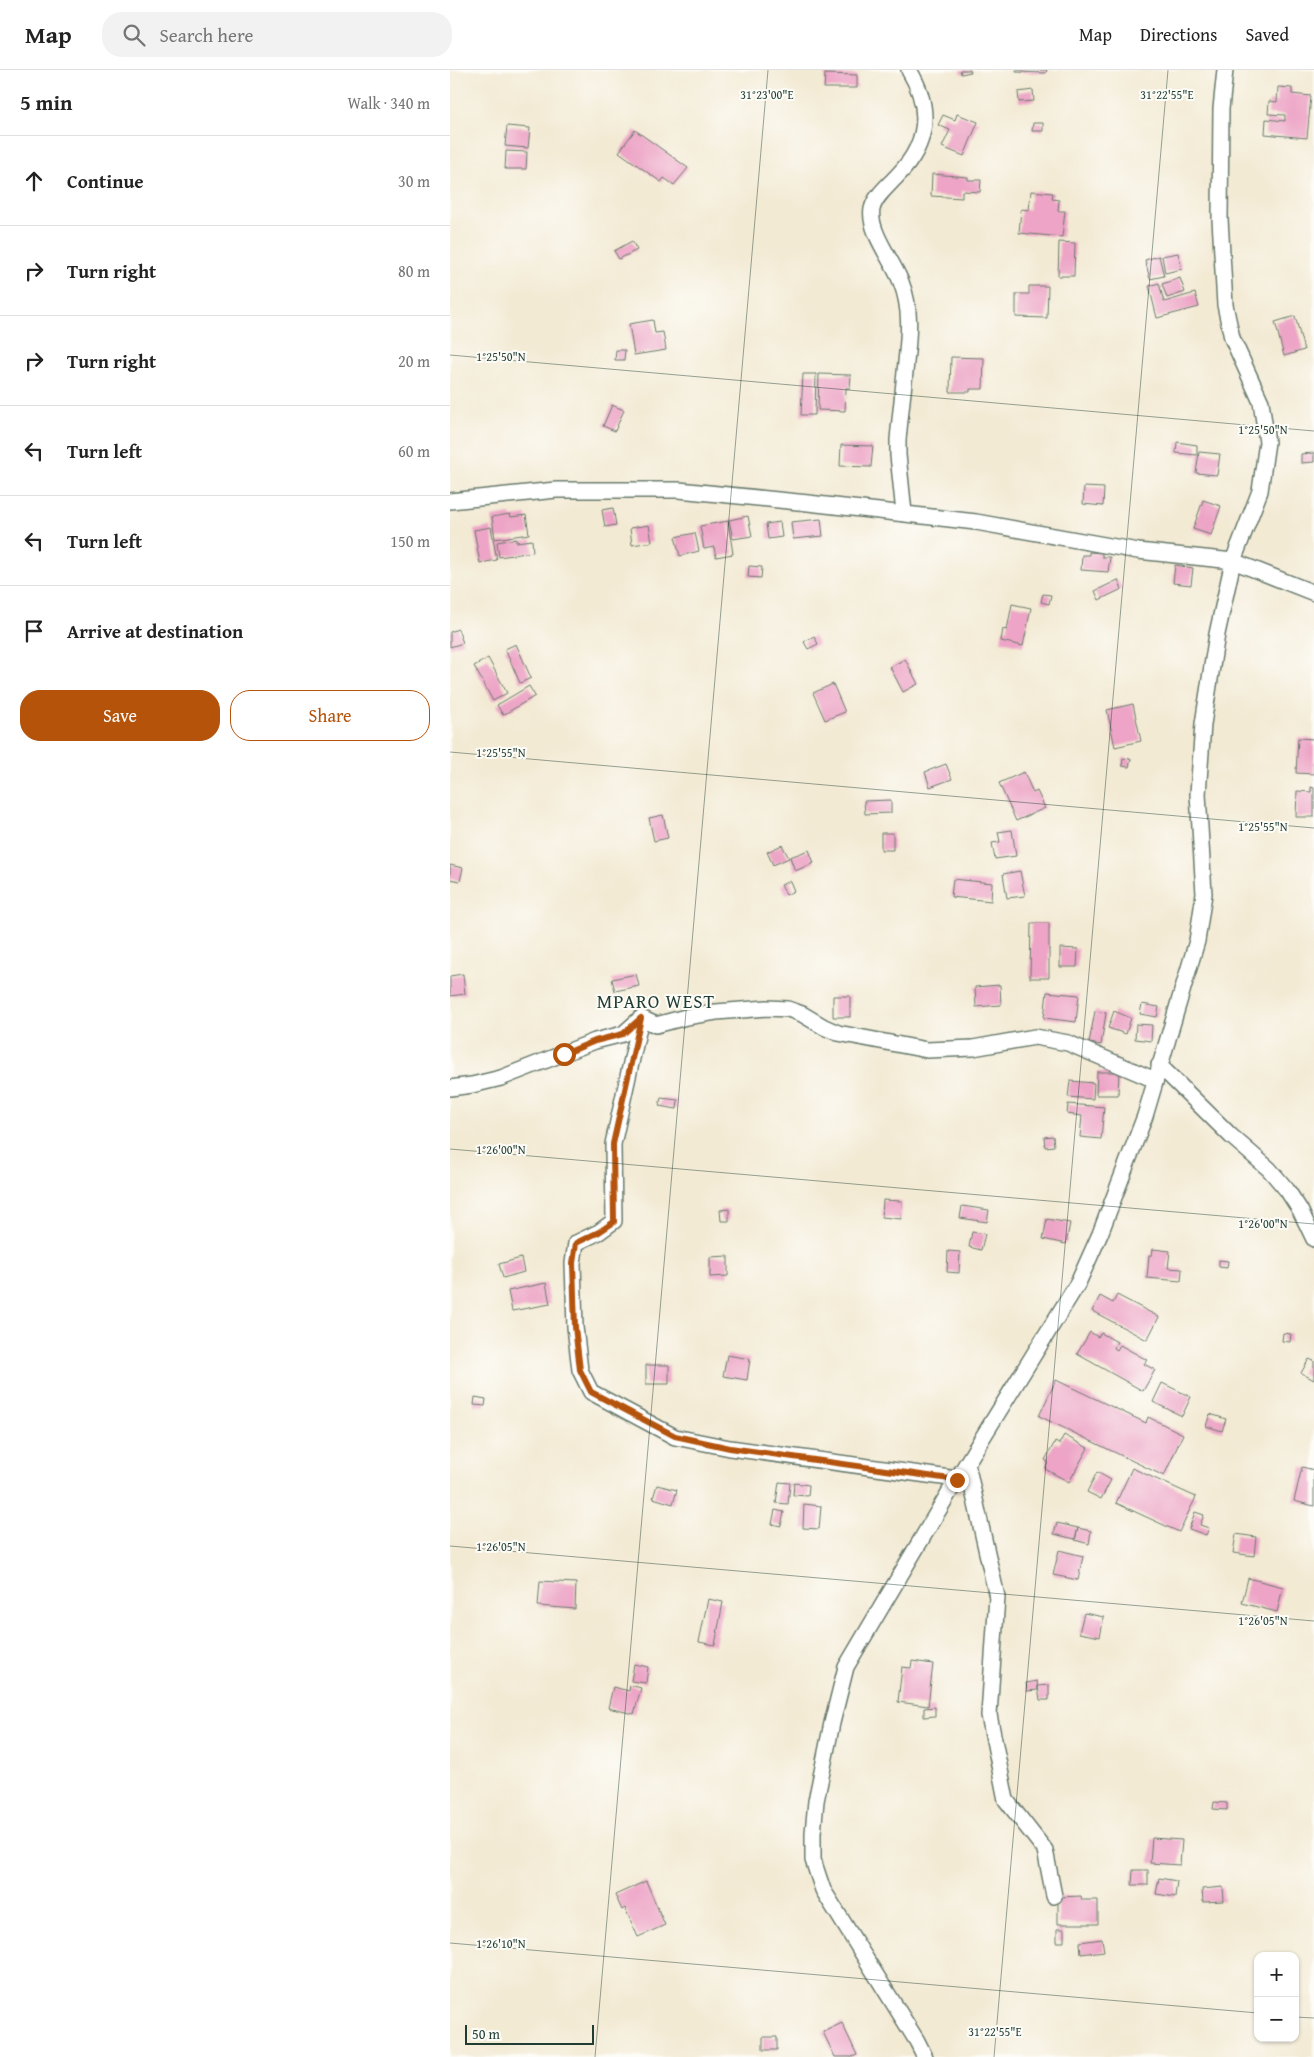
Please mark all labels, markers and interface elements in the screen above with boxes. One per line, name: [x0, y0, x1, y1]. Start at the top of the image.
search box: [102, 12, 452, 57]
text: Map: [25, 17, 72, 52]
icon: search: [120, 21, 148, 49]
text: Search here: [160, 21, 253, 49]
text: Map: [1079, 21, 1112, 48]
text: Directions: [1140, 21, 1217, 48]
text: Saved: [1245, 21, 1289, 48]
text: 31°23'00"E: [740, 86, 794, 103]
text: 31°22'55"E: [1140, 86, 1194, 103]
text: 5 min: [20, 87, 72, 118]
text: Walk · 340 m: [347, 91, 430, 115]
icon: ahead: [20, 167, 48, 195]
text: Continue: [67, 167, 144, 195]
text: 30 m: [398, 169, 430, 193]
icon: right: [20, 257, 48, 285]
text: Turn right: [67, 257, 156, 285]
text: 80 m: [398, 259, 430, 283]
icon: right: [20, 347, 48, 375]
text: Turn right: [67, 347, 156, 375]
text: 1°25'50"N: [476, 348, 526, 365]
text: 20 m: [398, 349, 430, 373]
text: 1°25'50"N: [1238, 421, 1288, 438]
icon: left: [20, 437, 48, 465]
text: Turn left: [67, 437, 142, 465]
text: 60 m: [398, 439, 430, 463]
icon: left: [20, 527, 48, 555]
text: Turn left: [67, 527, 142, 555]
text: 150 m: [390, 529, 430, 553]
icon: arrive: [20, 617, 48, 645]
text: Arrive at destination: [67, 617, 243, 645]
button: Save: [20, 690, 220, 741]
button: Share: [230, 690, 430, 741]
text: 1°25'55"N: [476, 744, 526, 761]
text: 1°25'55"N: [1238, 818, 1288, 835]
district label: MPARO WEST: [597, 987, 715, 1015]
route start: [553, 1043, 576, 1066]
text: 1°26'00"N: [476, 1141, 526, 1158]
text: 1°26'00"N: [1238, 1215, 1288, 1232]
route end: [946, 1469, 969, 1492]
text: 1°26'05"N: [476, 1538, 526, 1555]
text: 1°26'05"N: [1238, 1612, 1288, 1629]
text: 1°26'10"N: [476, 1935, 526, 1952]
map controls: [1254, 1952, 1299, 2042]
button: +: [1254, 1952, 1299, 1997]
button: −: [1254, 1997, 1299, 2042]
scale bar: [465, 2022, 594, 2045]
text: 31°22'55"E: [968, 2023, 1022, 2040]
text: 50 m: [472, 2024, 500, 2044]

